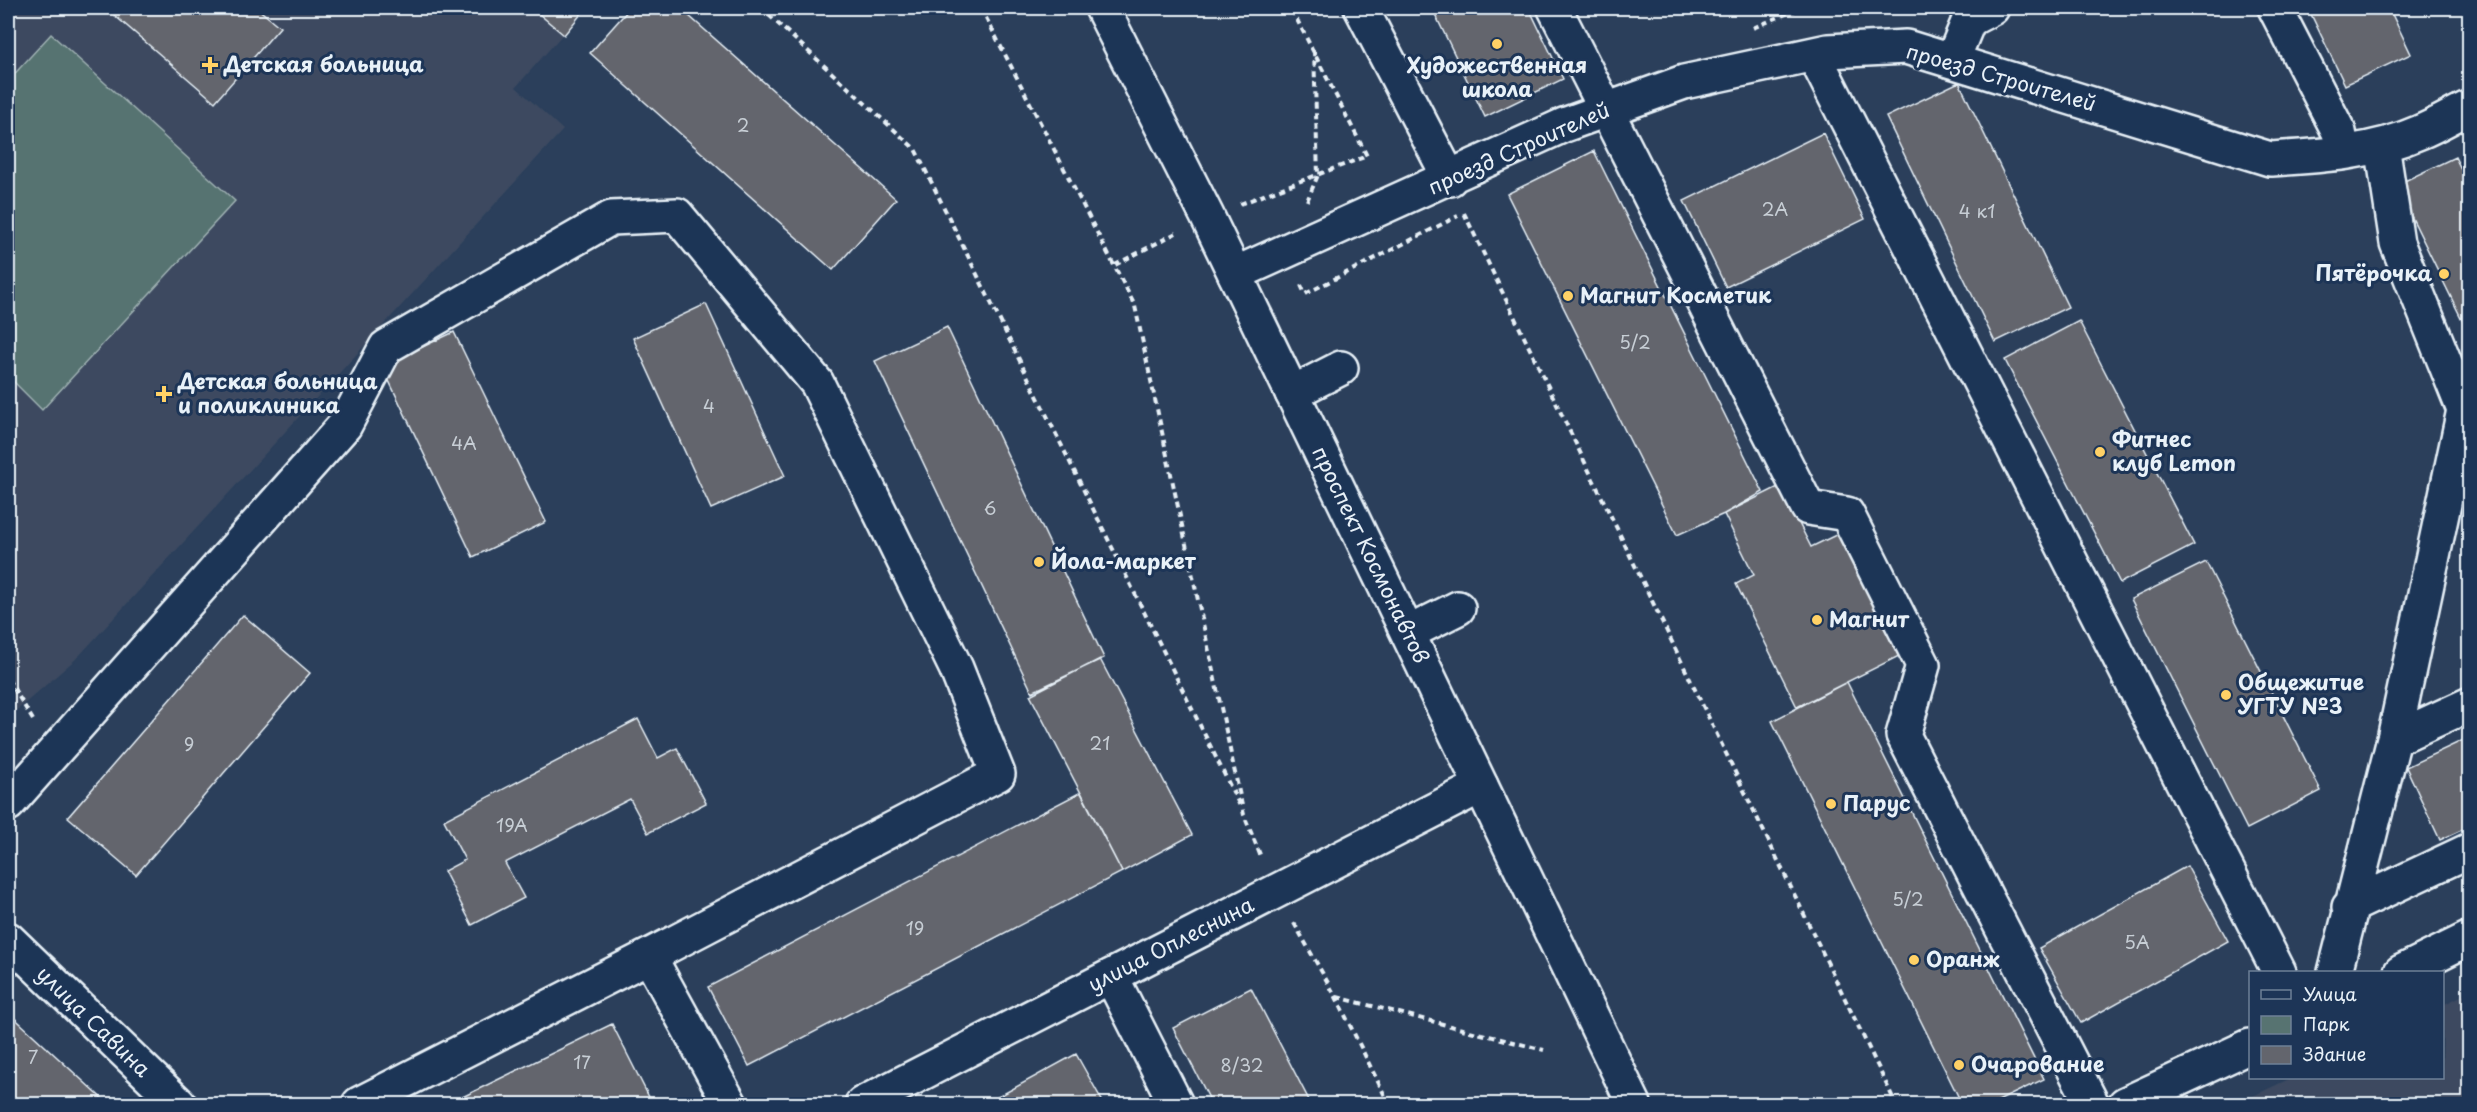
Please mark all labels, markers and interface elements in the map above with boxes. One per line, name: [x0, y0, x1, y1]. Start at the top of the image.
street label: проезд Строителей: [1903, 34, 2100, 118]
marker: Художественная школа: [1490, 37, 1504, 51]
place label: Детская больница: [223, 47, 424, 79]
place label: Художественная школа: [1407, 48, 1587, 104]
marker: Детская больница: [201, 56, 219, 74]
street label: проезд Строителей: [1422, 93, 1614, 202]
house number: 2: [737, 111, 749, 138]
house number: 2А: [1762, 195, 1788, 222]
house number: 4 к1: [1959, 197, 1995, 224]
place label: Пятёрочка: [2315, 256, 2432, 288]
marker: Пятёрочка: [2437, 267, 2451, 281]
place label: Магнит Косметик: [1580, 278, 1772, 310]
marker: Магнит Косметик: [1561, 289, 1575, 303]
house number: 5/2: [1619, 328, 1651, 355]
place label: Детская больница и поликлиника: [177, 364, 378, 420]
marker: Детская больница и поликлиника: [155, 385, 173, 403]
house number: 4: [703, 392, 715, 419]
place label: Фитнес клуб Lemon: [2112, 422, 2236, 478]
house number: 4А: [451, 429, 477, 456]
street label: проспект Космонавтов: [1305, 440, 1438, 668]
marker: Фитнес клуб Lemon: [2093, 445, 2107, 459]
house number: 6: [984, 494, 996, 521]
place label: Йола-маркет: [1051, 544, 1197, 576]
marker: Йола-маркет: [1032, 555, 1046, 569]
place label: Магнит: [1829, 602, 1910, 634]
marker: Магнит: [1810, 613, 1824, 627]
place label: Общежитие УГТУ №3: [2237, 665, 2364, 721]
marker: Общежитие УГТУ №3: [2219, 688, 2233, 702]
house number: 21: [1090, 729, 1110, 756]
house number: 9: [184, 730, 194, 757]
place label: Парус: [1843, 786, 1911, 818]
marker: Парус: [1824, 797, 1838, 811]
house number: 19А: [496, 811, 528, 838]
house number: 5/2: [1892, 885, 1924, 912]
street label: улица Оплеснина: [1082, 887, 1259, 999]
house number: 19: [906, 914, 924, 941]
house number: 5А: [2124, 928, 2150, 955]
place label: Оранж: [1926, 942, 2000, 974]
marker: Оранж: [1907, 953, 1921, 967]
street label: улица Савина: [30, 958, 159, 1084]
legend: [2249, 971, 2444, 1079]
text: Улица: [2303, 980, 2357, 1007]
text: Парк: [2303, 1010, 2350, 1037]
text: Здание: [2303, 1040, 2366, 1067]
house number: 7: [28, 1043, 38, 1070]
place label: Очарование: [1971, 1047, 2104, 1079]
house number: 17: [573, 1048, 591, 1075]
house number: 8/32: [1221, 1051, 1263, 1078]
marker: Очарование: [1952, 1058, 1966, 1072]

